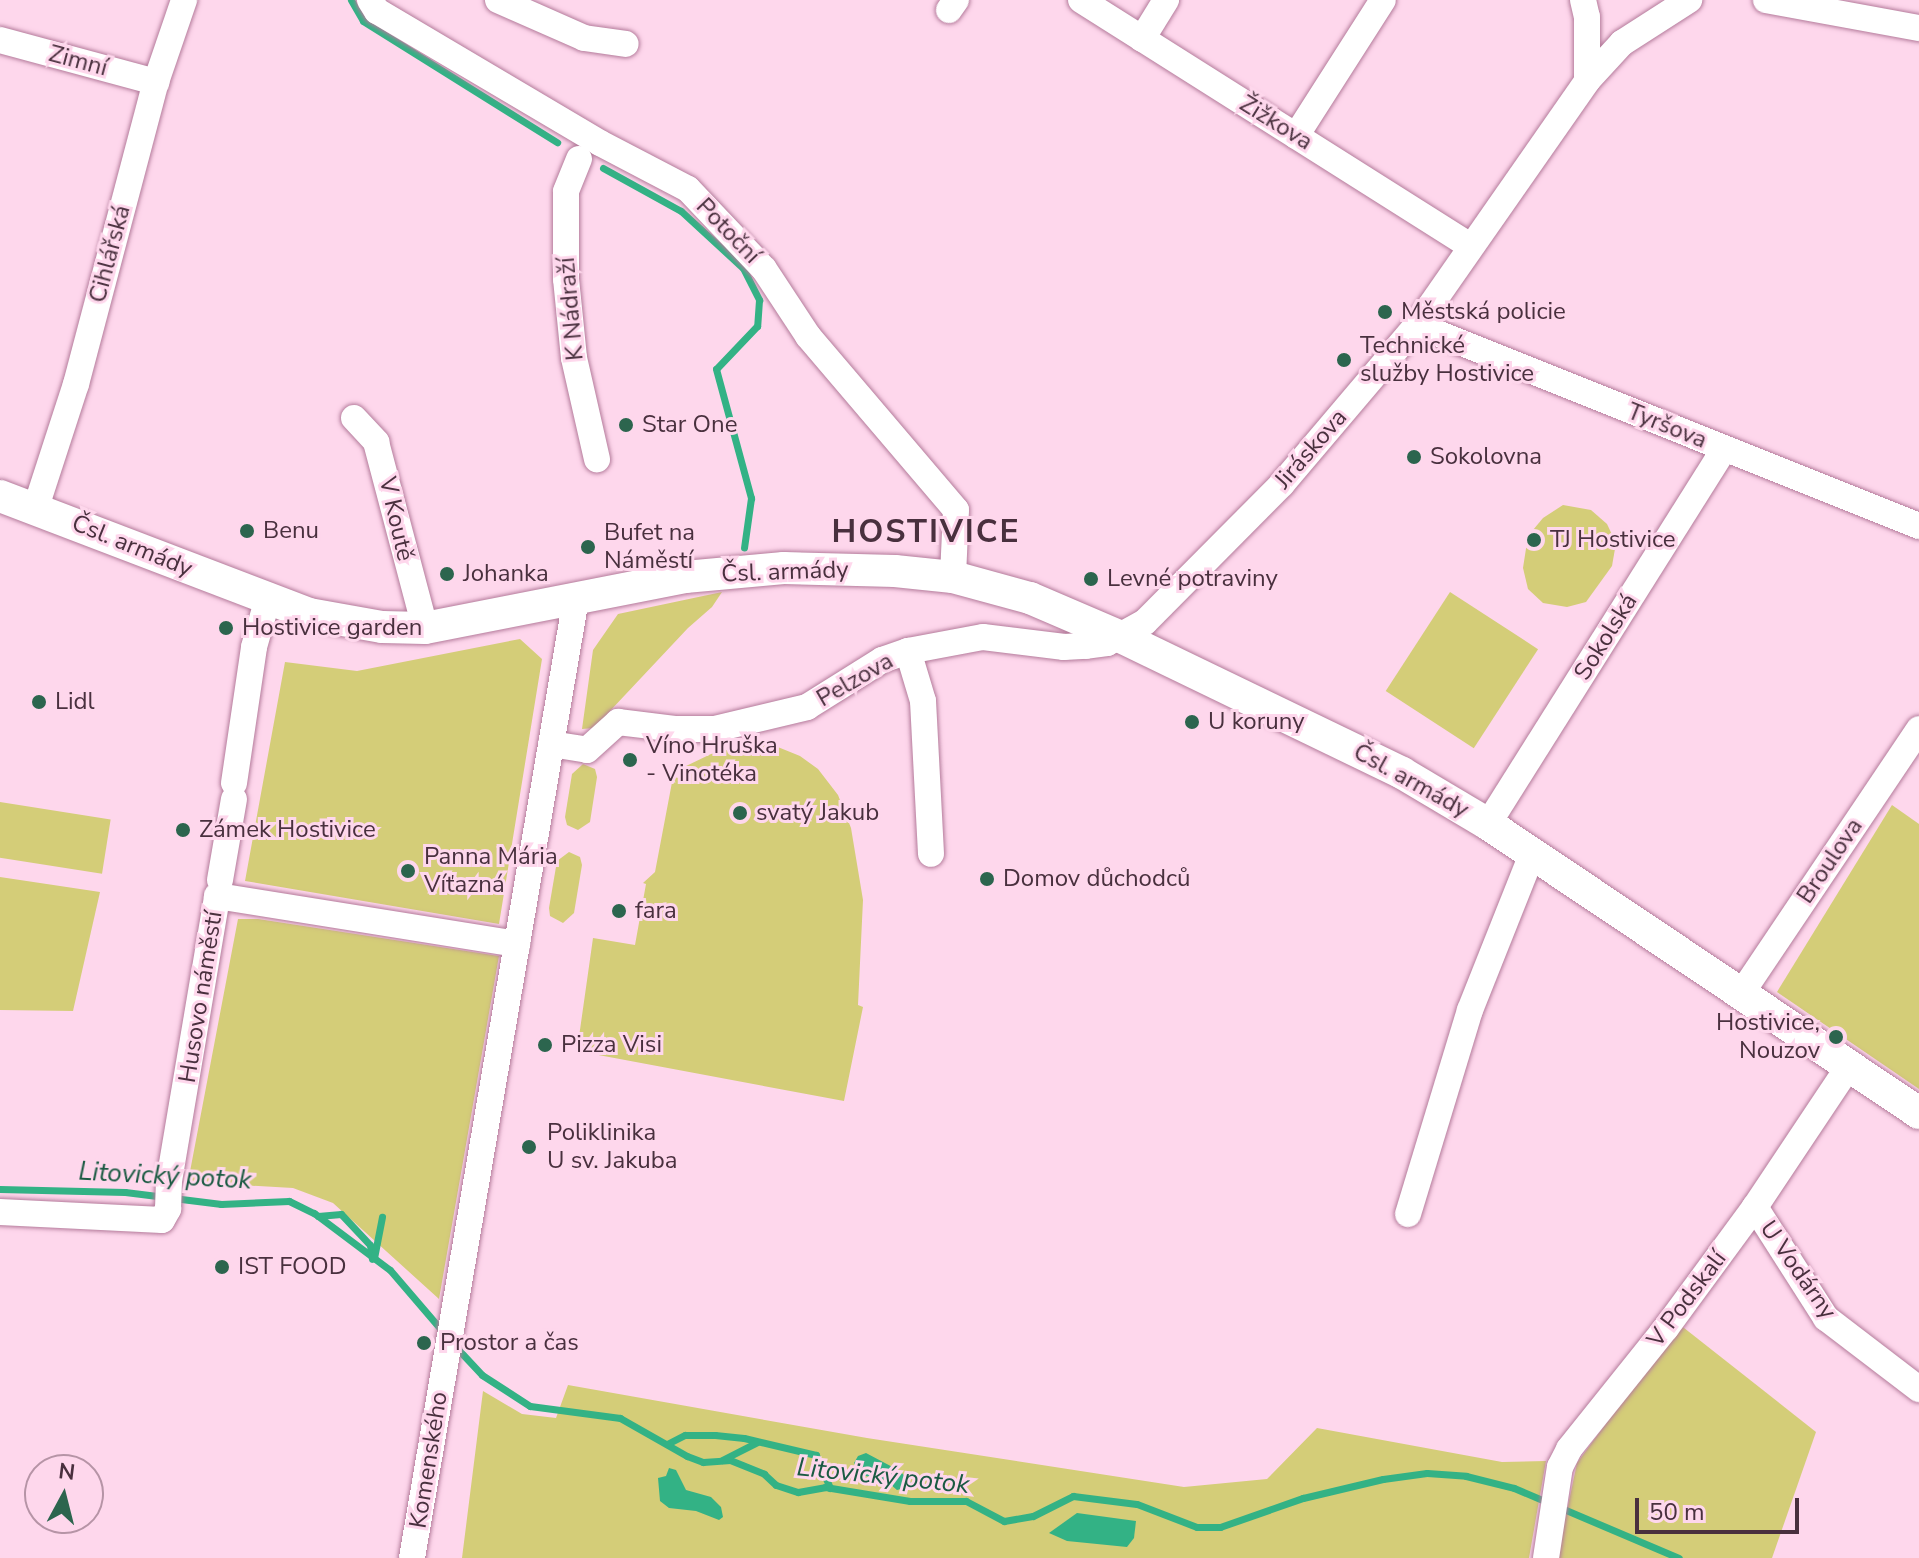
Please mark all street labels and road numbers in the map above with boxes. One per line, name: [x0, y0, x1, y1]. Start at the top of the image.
street label: Zimní: [46, 39, 110, 83]
street label: Žižkova: [1234, 89, 1318, 157]
street label: Potoční: [690, 192, 766, 270]
street label: Cihlářská: [83, 202, 137, 306]
street label: K Nádraží: [552, 256, 590, 362]
street label: Tyršova: [1623, 397, 1711, 455]
street label: Jiráskova: [1269, 403, 1353, 495]
street label: V Koutě: [372, 474, 420, 564]
street label: Čsl. armády: [68, 509, 196, 583]
street label: Čsl. armády: [721, 555, 849, 589]
street label: Sokolská: [1568, 589, 1644, 685]
street label: Pelzova: [812, 647, 898, 713]
street label: Čsl. armády: [1348, 738, 1474, 824]
street label: Broulova: [1791, 813, 1869, 909]
street label: Husovo náměstí: [173, 909, 229, 1085]
street label: U Vodárny: [1754, 1215, 1842, 1325]
street label: V Podskalí: [1641, 1245, 1733, 1353]
street label: Komenského: [404, 1390, 454, 1530]

